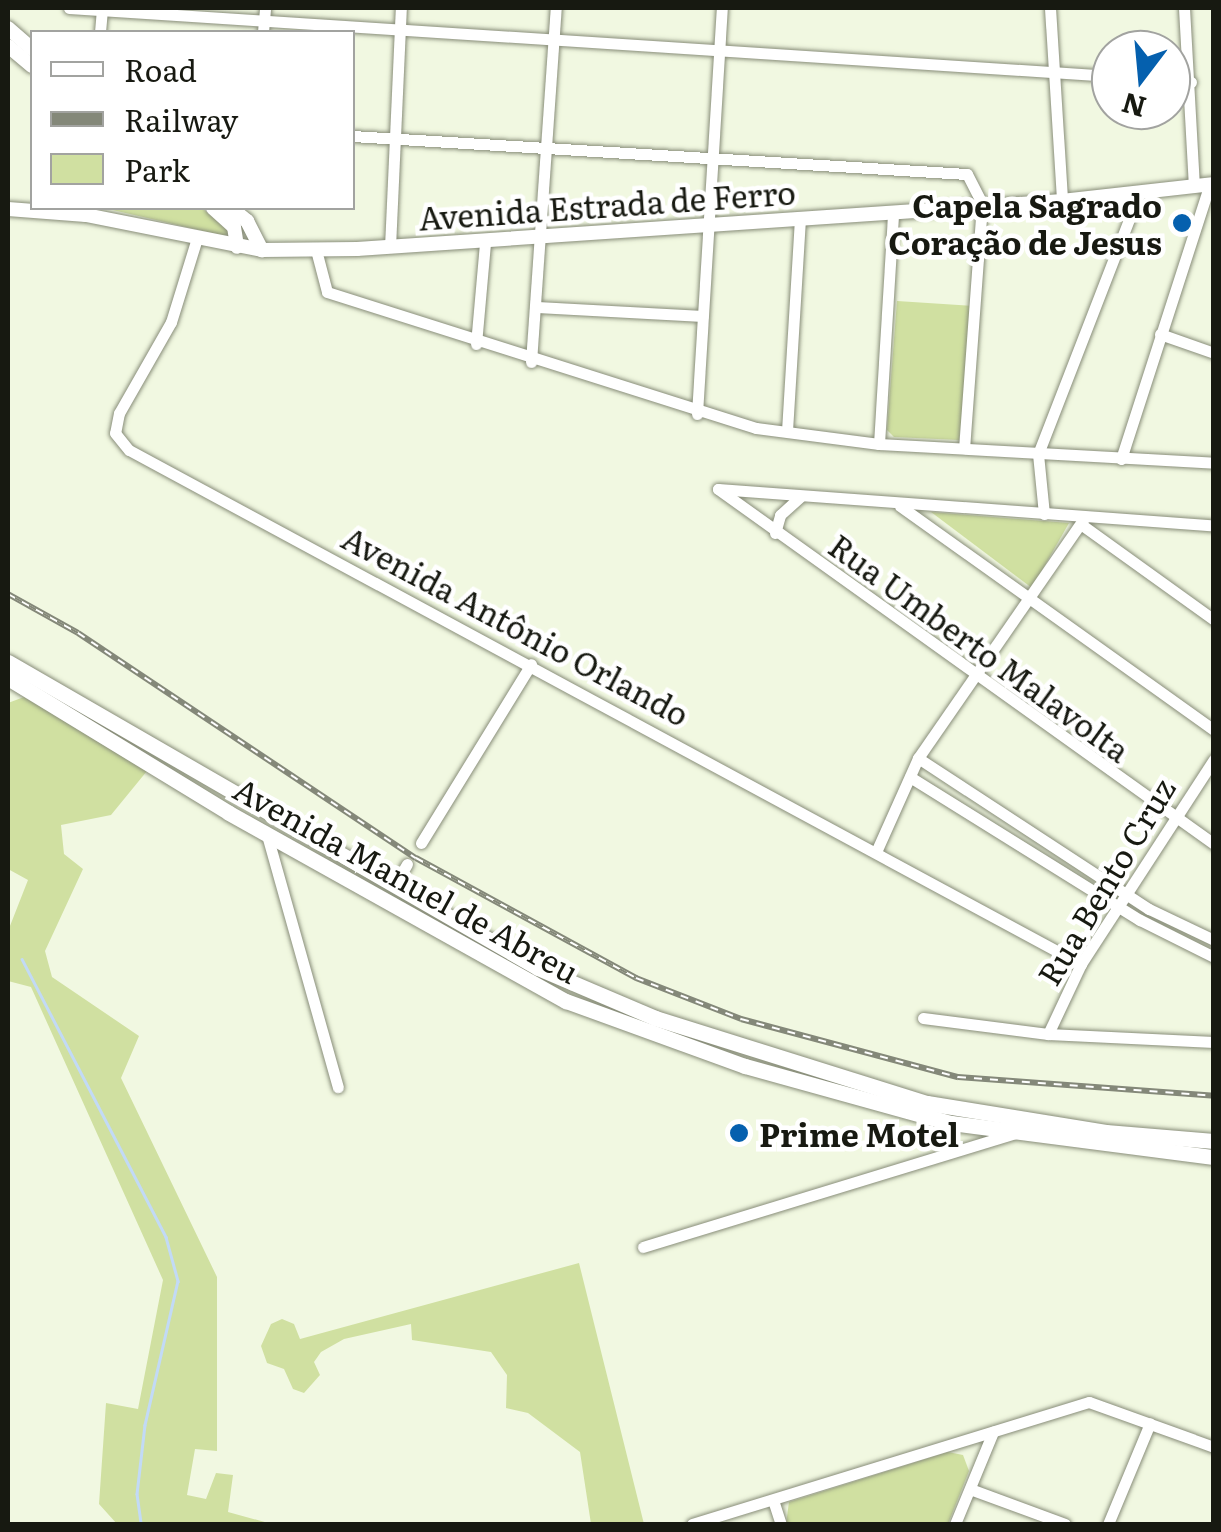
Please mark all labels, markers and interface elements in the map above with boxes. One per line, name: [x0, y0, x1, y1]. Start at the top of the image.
legend: [30, 30, 355, 210]
north arrow: [1091, 30, 1191, 130]
text: Road: [124, 47, 197, 91]
text: N: [1116, 83, 1150, 130]
text: Railway: [124, 97, 238, 141]
text: Park: [124, 147, 190, 191]
street label: Avenida Estrada de Ferro: [417, 172, 797, 236]
place label: Capela Sagrado Coração de Jesus: [888, 186, 1162, 261]
marker: Capela Sagrado Coração de Jesus: [1171, 212, 1193, 234]
street label: Avenida Antônio Orlando: [336, 517, 696, 733]
street label: Rua Umberto Malavolta: [822, 525, 1138, 769]
street label: Avenida Manuel de Abreu: [228, 768, 586, 990]
street label: Rua Bento Cruz: [1028, 771, 1182, 991]
place label: Prime Motel: [759, 1114, 959, 1152]
marker: Prime Motel: [728, 1122, 750, 1144]

